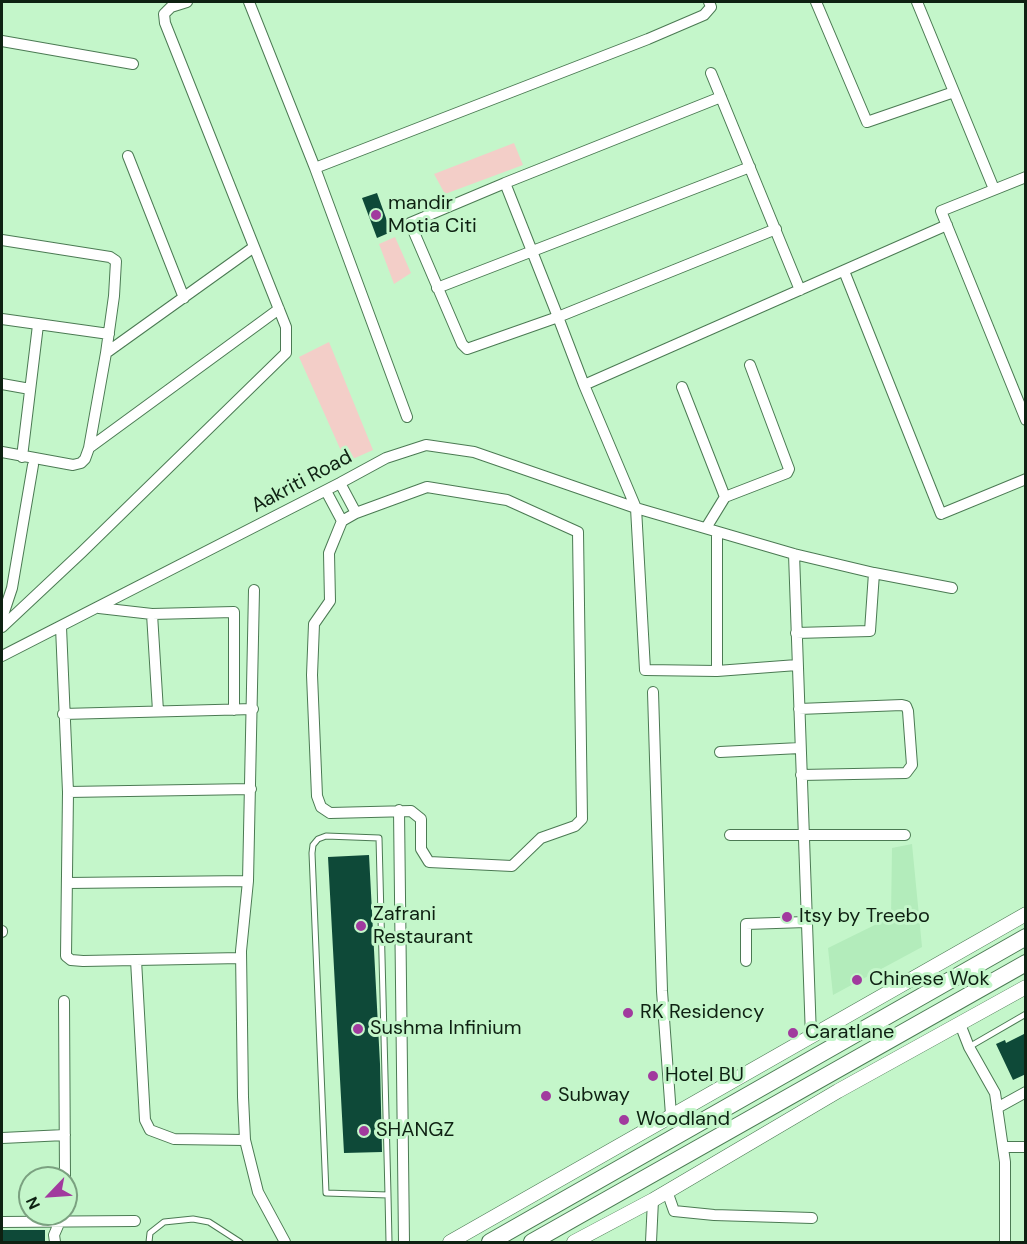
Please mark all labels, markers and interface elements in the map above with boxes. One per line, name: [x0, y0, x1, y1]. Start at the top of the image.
place label: mandir Motia Citi: [388, 192, 477, 239]
marker: mandir Motia Citi: [369, 208, 383, 222]
street label: Aakriti Road: [248, 445, 356, 519]
place label: Zafrani Restaurant: [373, 903, 473, 950]
place label: Itsy by Treebo: [799, 905, 930, 929]
marker: Itsy by Treebo: [780, 910, 794, 924]
marker: Zafrani Restaurant: [354, 919, 368, 933]
place label: Chinese Wok: [869, 968, 989, 992]
marker: Chinese Wok: [850, 973, 864, 987]
place label: RK Residency: [640, 1001, 764, 1025]
marker: RK Residency: [621, 1006, 635, 1020]
place label: Sushma Infinium: [370, 1017, 522, 1041]
place label: Caratlane: [805, 1021, 894, 1045]
marker: Sushma Infinium: [351, 1022, 365, 1036]
marker: Caratlane: [786, 1026, 800, 1040]
place label: Hotel BU: [665, 1064, 744, 1088]
marker: Hotel BU: [646, 1069, 660, 1083]
place label: Subway: [558, 1084, 630, 1108]
marker: Subway: [539, 1089, 553, 1103]
place label: Woodland: [636, 1108, 730, 1132]
marker: Woodland: [617, 1113, 631, 1127]
place label: SHANGZ: [376, 1119, 454, 1143]
marker: SHANGZ: [357, 1124, 371, 1138]
north arrow: [18, 1166, 78, 1226]
text: N: [21, 1193, 45, 1213]

